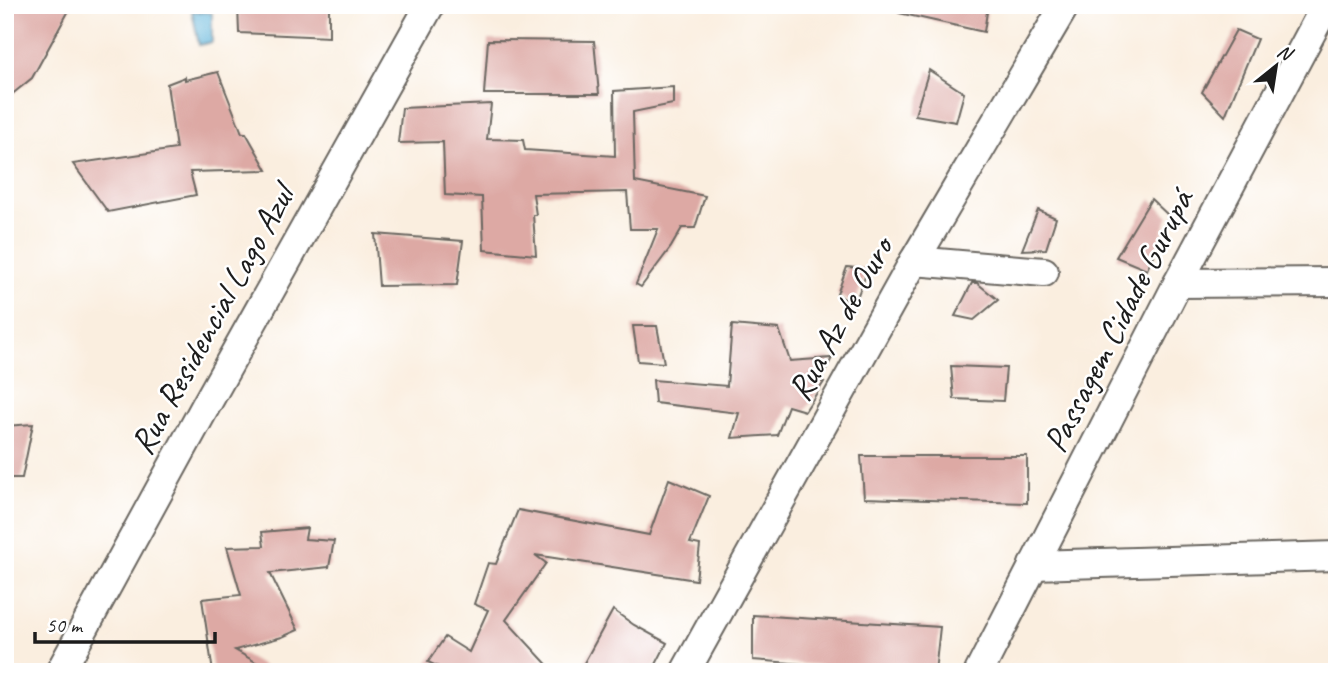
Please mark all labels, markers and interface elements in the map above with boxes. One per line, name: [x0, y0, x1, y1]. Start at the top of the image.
north arrow: [1240, 32, 1310, 102]
text: N: [1273, 39, 1298, 67]
street label: Rua Residencial Lago Azul: [120, 172, 307, 462]
street label: Passagem Cidade Gurupá: [1032, 179, 1205, 460]
street label: Rua Az de Ouro: [777, 226, 905, 409]
scale bar: [35, 600, 215, 644]
text: 50 m: [46, 612, 84, 638]

